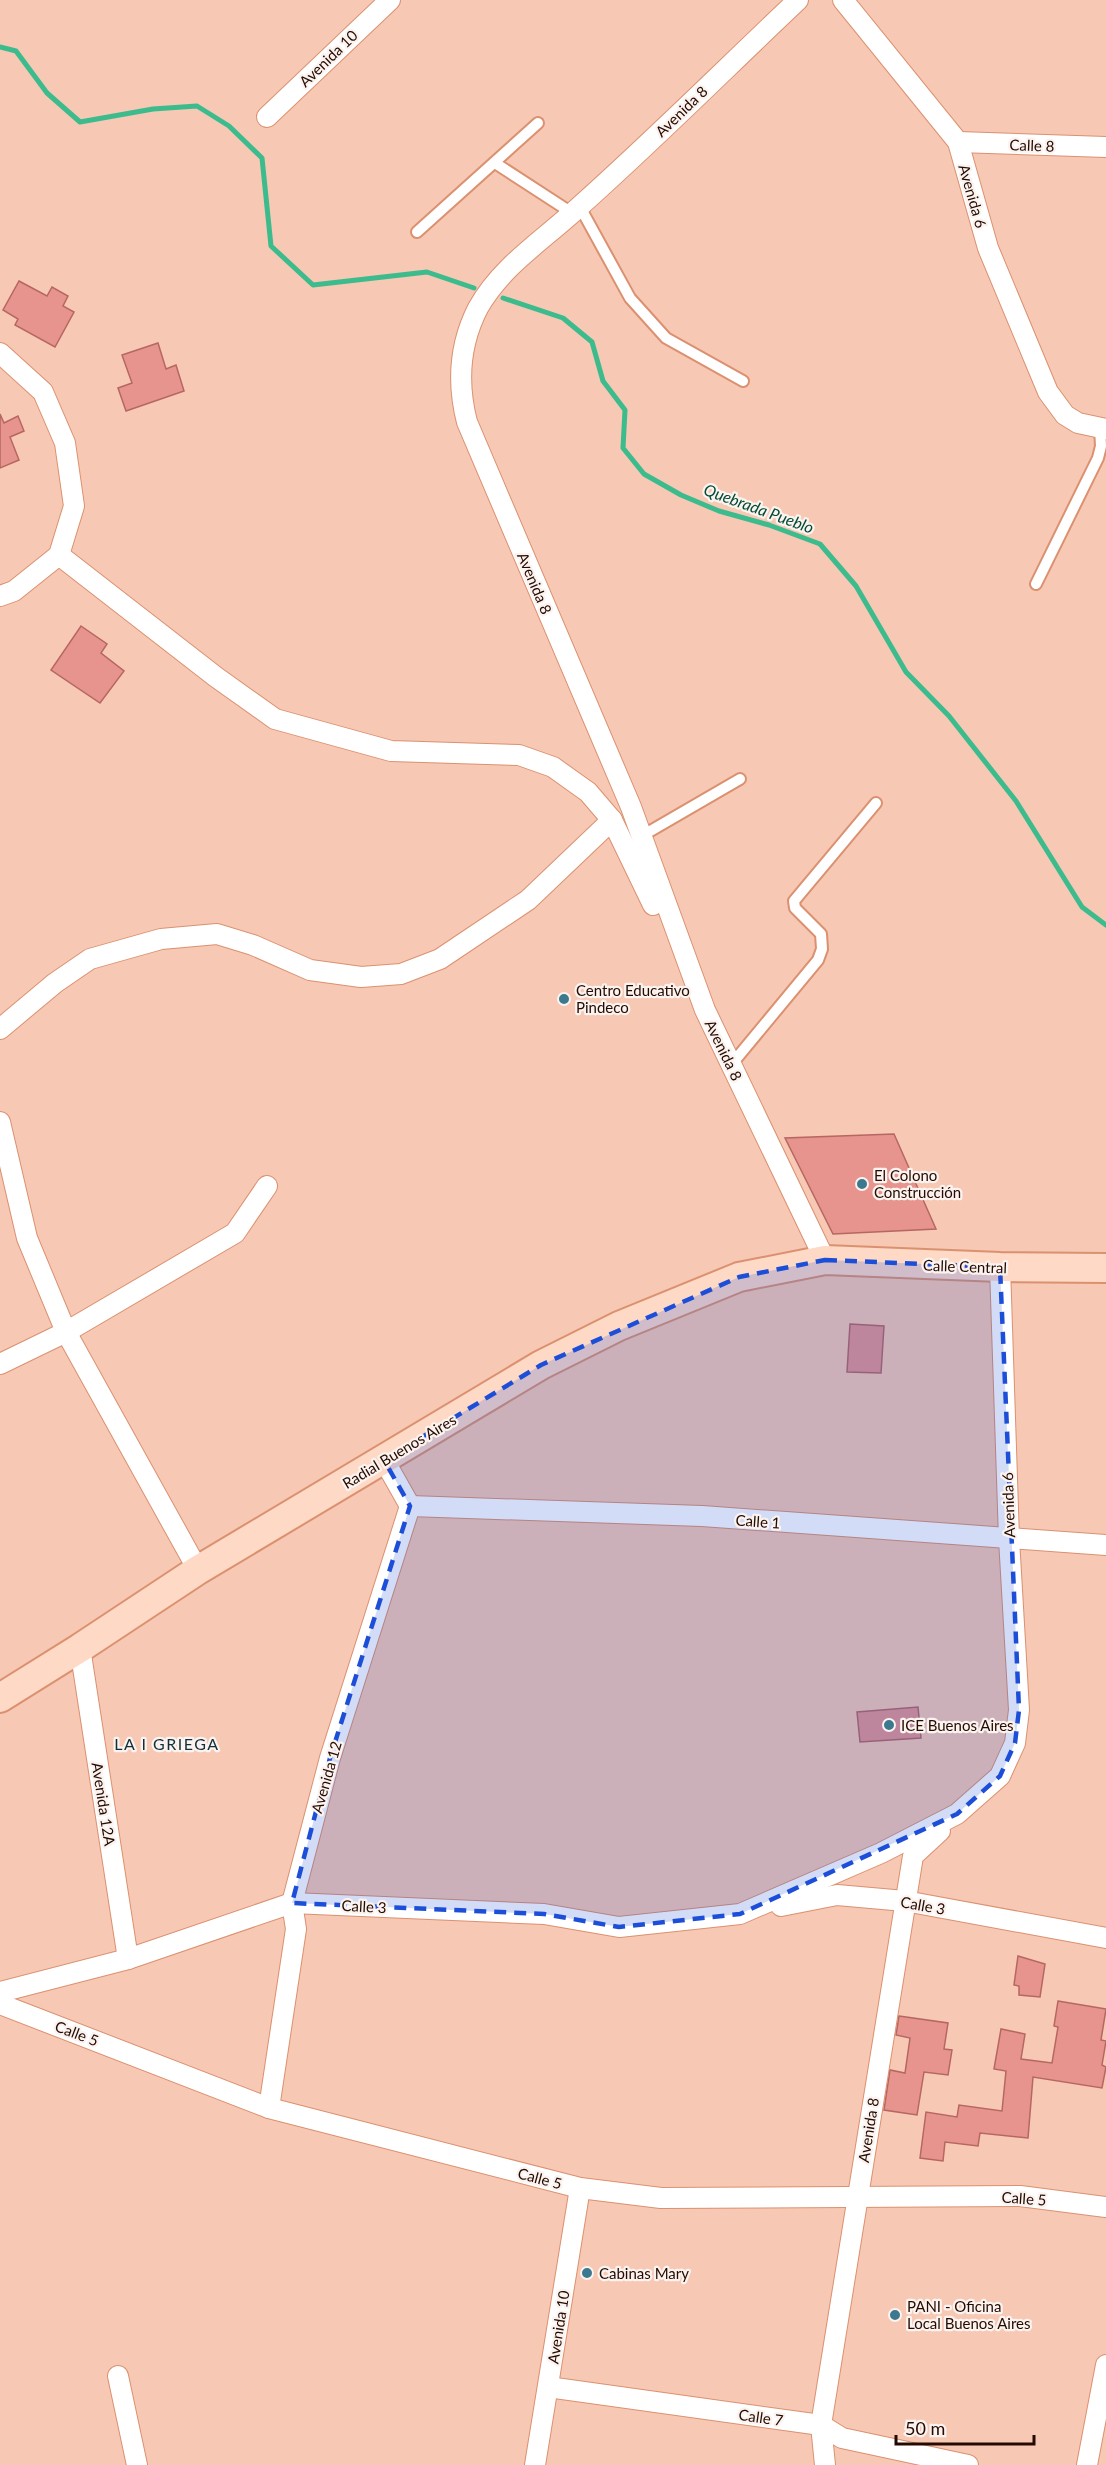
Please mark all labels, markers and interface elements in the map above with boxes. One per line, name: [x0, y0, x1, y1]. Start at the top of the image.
street label: Avenida 10: [295, 26, 361, 90]
street label: Avenida 8: [651, 82, 711, 140]
street label: Calle 8: [1009, 135, 1055, 155]
street label: Avenida 6: [955, 162, 991, 230]
water label: Quebrada Pueblo: [701, 479, 817, 537]
street label: Avenida 8: [514, 549, 556, 617]
place label: Centro Educativo Pindeco: [576, 981, 690, 1016]
marker: Centro Educativo Pindeco: [557, 992, 571, 1006]
street label: Avenida 8: [702, 1017, 746, 1083]
place label: El Colono Construcción: [874, 1166, 961, 1201]
marker: El Colono Construcción: [855, 1177, 869, 1191]
street label: Calle Central: [923, 1256, 1007, 1276]
street label: Radial Buenos Aires: [339, 1410, 459, 1492]
street label: Avenida 6: [998, 1472, 1018, 1538]
street label: Calle 1: [735, 1510, 781, 1532]
place label: ICE Buenos Aires: [901, 1716, 1014, 1734]
marker: ICE Buenos Aires: [882, 1718, 896, 1732]
district label: LA I GRIEGA: [114, 1734, 220, 1753]
street label: Avenida 12: [307, 1739, 345, 1815]
street label: Avenida 12A: [89, 1761, 120, 1848]
street label: Calle 3: [899, 1892, 947, 1918]
street label: Calle 3: [341, 1896, 387, 1916]
street label: Calle 5: [53, 2017, 101, 2049]
street label: Avenida 8: [854, 2096, 882, 2164]
street label: Calle 5: [516, 2163, 564, 2193]
street label: Calle 5: [1001, 2187, 1047, 2209]
place label: Cabinas Mary: [599, 2264, 689, 2282]
marker: Cabinas Mary: [580, 2266, 594, 2280]
street label: Avenida 10: [543, 2289, 573, 2365]
place label: PANI - Oficina Local Buenos Aires: [907, 2297, 1030, 2332]
marker: PANI - Oficina Local Buenos Aires: [888, 2308, 902, 2322]
street label: Calle 7: [737, 2405, 785, 2429]
scale bar: [896, 2408, 1034, 2446]
text: 50 m: [905, 2417, 945, 2439]

